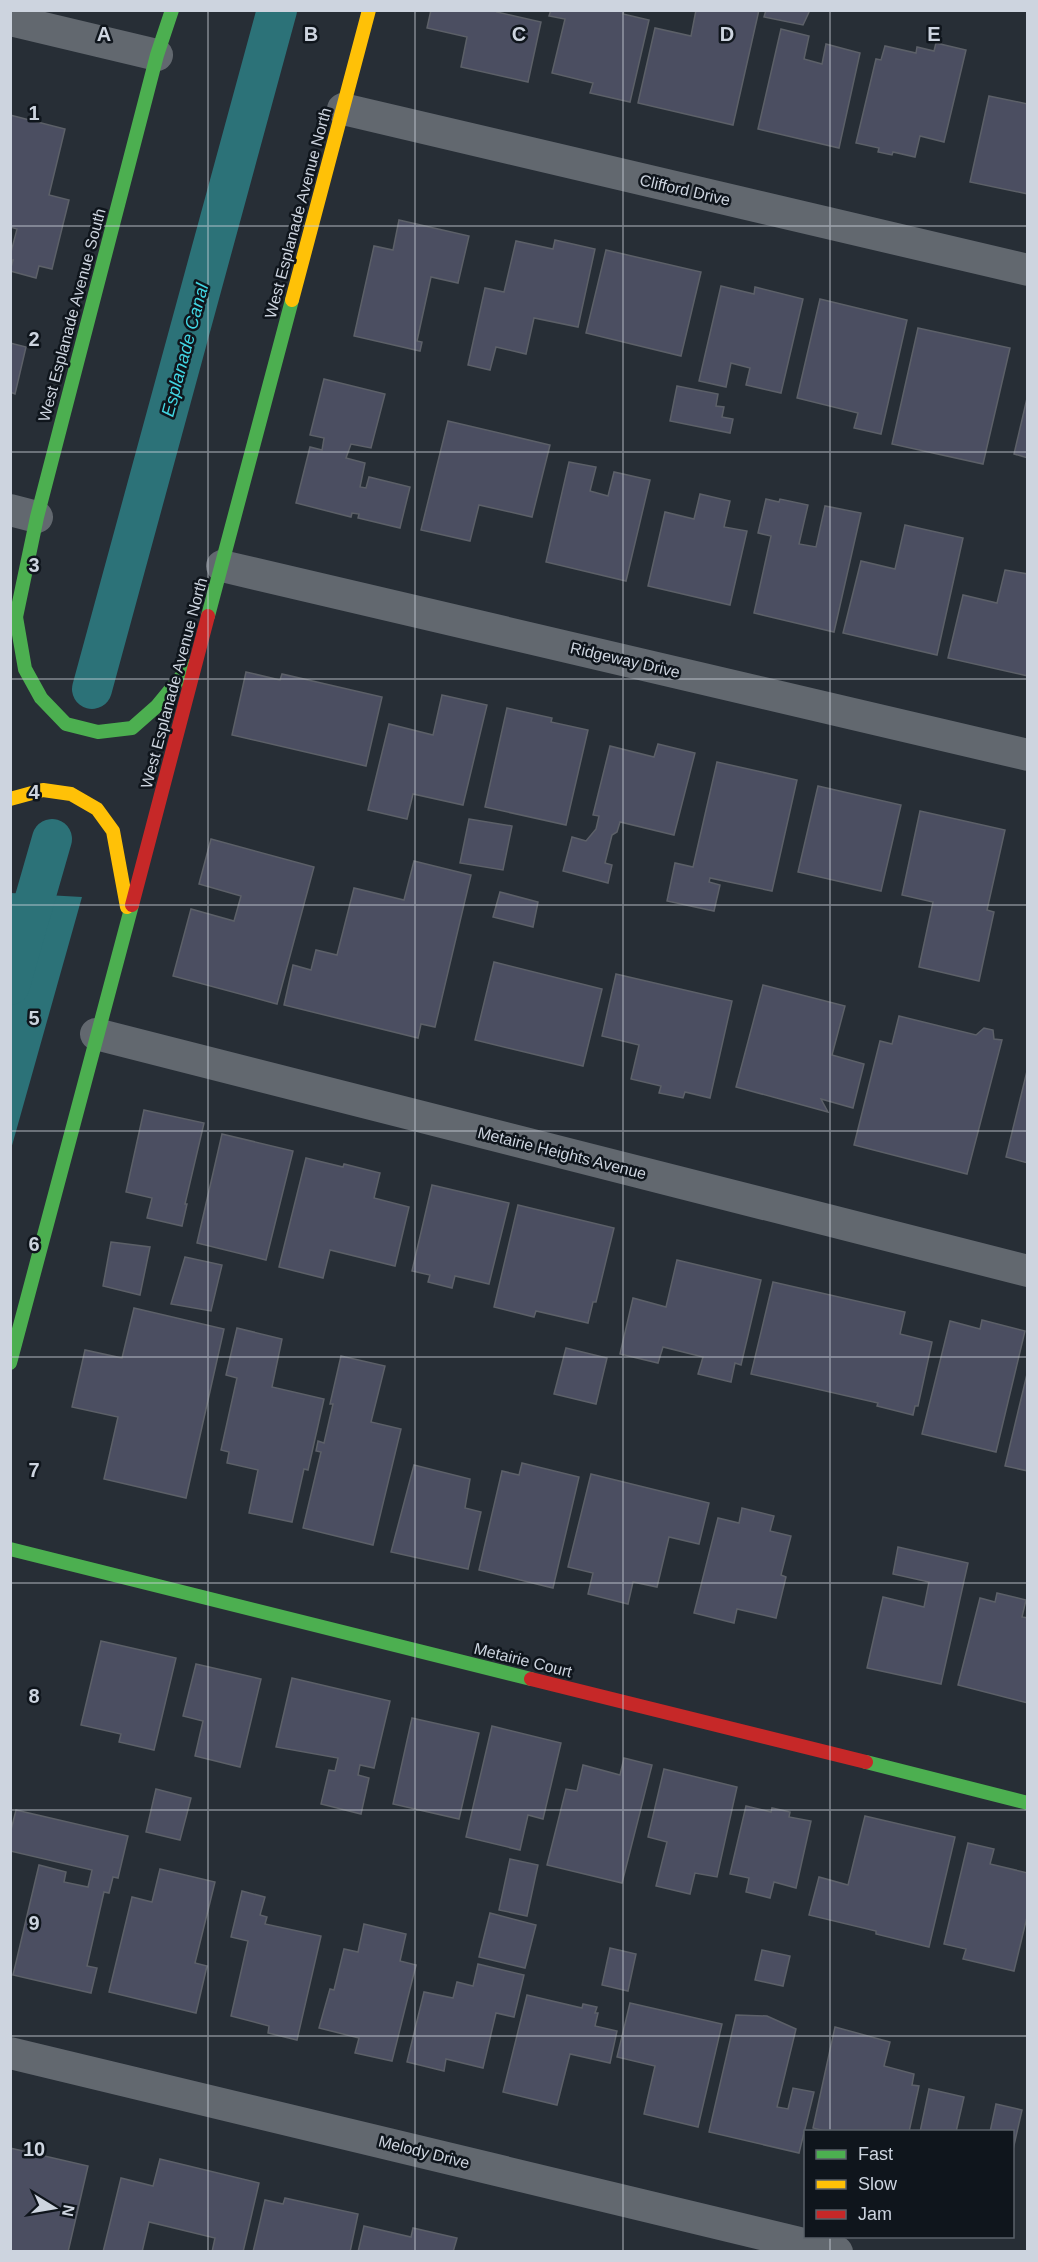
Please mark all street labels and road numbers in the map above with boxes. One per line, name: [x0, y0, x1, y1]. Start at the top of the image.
street label: West Esplanade Avenue North: [262, 106, 334, 320]
street label: Clifford Drive: [638, 171, 732, 209]
street label: West Esplanade Avenue South: [35, 207, 109, 423]
street label: West Esplanade Avenue North: [138, 576, 210, 790]
street label: Ridgeway Drive: [569, 639, 682, 681]
street label: Metairie Heights Avenue: [476, 1124, 648, 1182]
street label: Metairie Court: [472, 1640, 574, 1681]
street label: Melody Drive: [377, 2132, 471, 2172]

